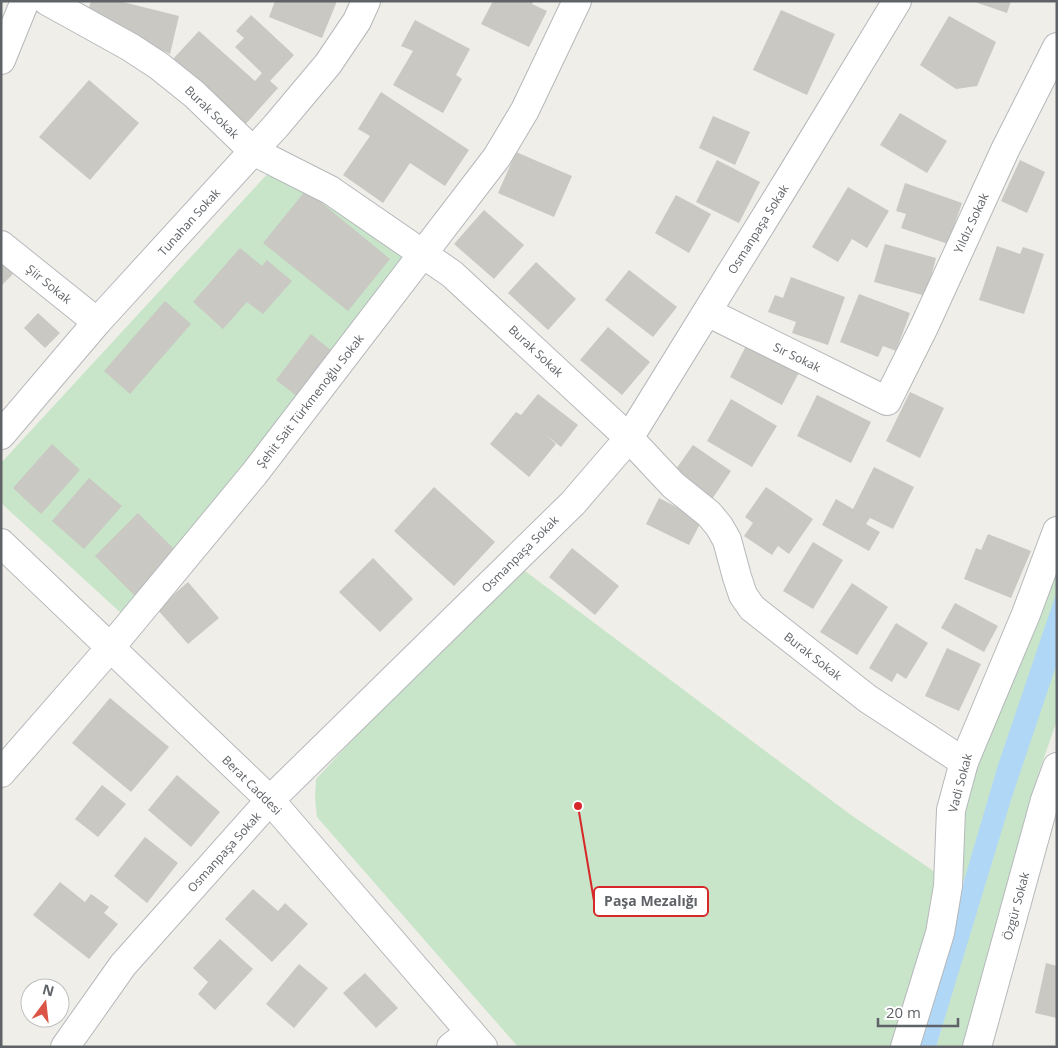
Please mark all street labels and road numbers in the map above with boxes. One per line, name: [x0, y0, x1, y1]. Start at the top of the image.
street label: Burak Sokak: [181, 82, 243, 143]
street label: Osmanpaşa Sokak: [724, 180, 793, 277]
street label: Tunahan Sokak: [154, 184, 224, 259]
street label: Yıldız Sokak: [950, 189, 993, 256]
street label: Şiir Sokak: [23, 260, 76, 308]
street label: Burak Sokak: [505, 321, 568, 381]
street label: Şehit Sait Türkmenoğlu Sokak: [252, 330, 368, 471]
street label: Sır Sokak: [770, 338, 824, 376]
street label: Osmanpaşa Sokak: [478, 511, 563, 596]
street label: Burak Sokak: [781, 628, 846, 684]
street label: Berat Caddesi: [218, 751, 286, 819]
street label: Vadi Sokak: [944, 751, 976, 814]
street label: Osmanpaşa Sokak: [183, 808, 265, 896]
street label: Özgür Sokak: [999, 869, 1033, 942]

